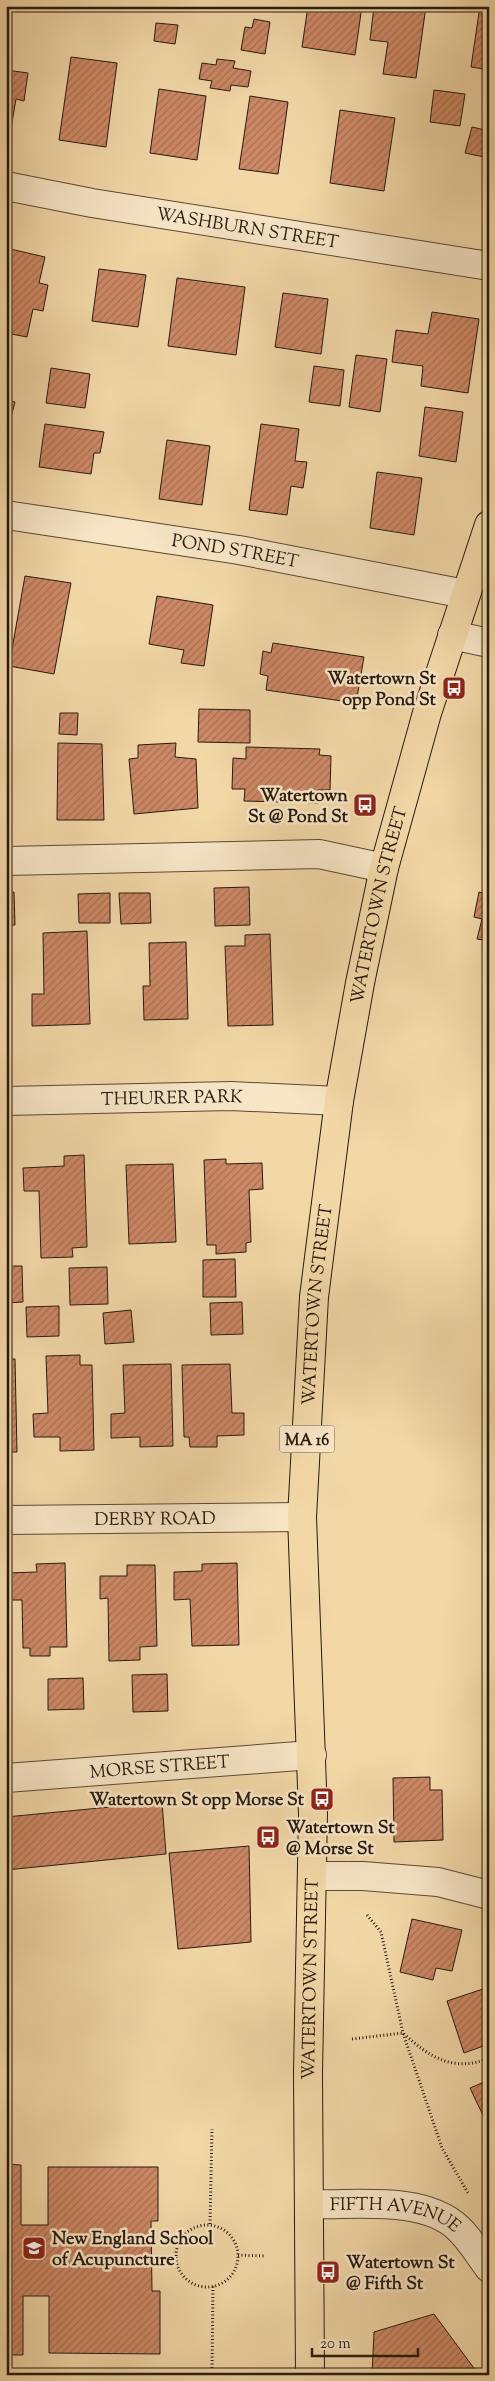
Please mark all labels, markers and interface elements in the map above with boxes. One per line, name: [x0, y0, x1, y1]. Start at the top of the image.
street label: WASHBURN STREET: [154, 202, 341, 257]
street label: POND STREET: [170, 529, 301, 576]
place label: Watertown St opp Pond St: [327, 667, 437, 714]
bus stop icon: Watertown St opp Pond St: [441, 675, 467, 701]
place label: Watertown St @ Pond St: [248, 784, 349, 831]
bus stop icon: Watertown St @ Pond St: [352, 792, 378, 818]
street label: WATERTOWN STREET: [345, 804, 416, 1006]
street label: THEURER PARK: [101, 1085, 244, 1114]
street label: WATERTOWN STREET: [297, 1203, 341, 1406]
road number: MA 16: [280, 1426, 334, 1452]
street label: DERBY ROAD: [94, 1507, 216, 1534]
street label: MORSE STREET: [89, 1750, 231, 1787]
bus stop icon: Watertown St opp Morse St: [309, 1786, 335, 1812]
place label: Watertown St opp Morse St: [89, 1788, 305, 1814]
place label: Watertown St @ Morse St: [286, 1816, 395, 1863]
bus stop icon: Watertown St @ Morse St: [255, 1824, 281, 1850]
street label: WATERTOWN STREET: [297, 1878, 327, 2080]
street label: FIFTH AVENUE: [330, 2193, 466, 2240]
place label: New England School of Acupuncture: [52, 2227, 214, 2274]
school or university icon: New England School of Acupuncture: [21, 2235, 47, 2261]
place label: Watertown St @ Fifth St: [346, 2251, 455, 2298]
bus stop icon: Watertown St @ Fifth St: [315, 2259, 341, 2285]
scale bar: [312, 2326, 419, 2358]
text: 20 m: [320, 2334, 351, 2355]

